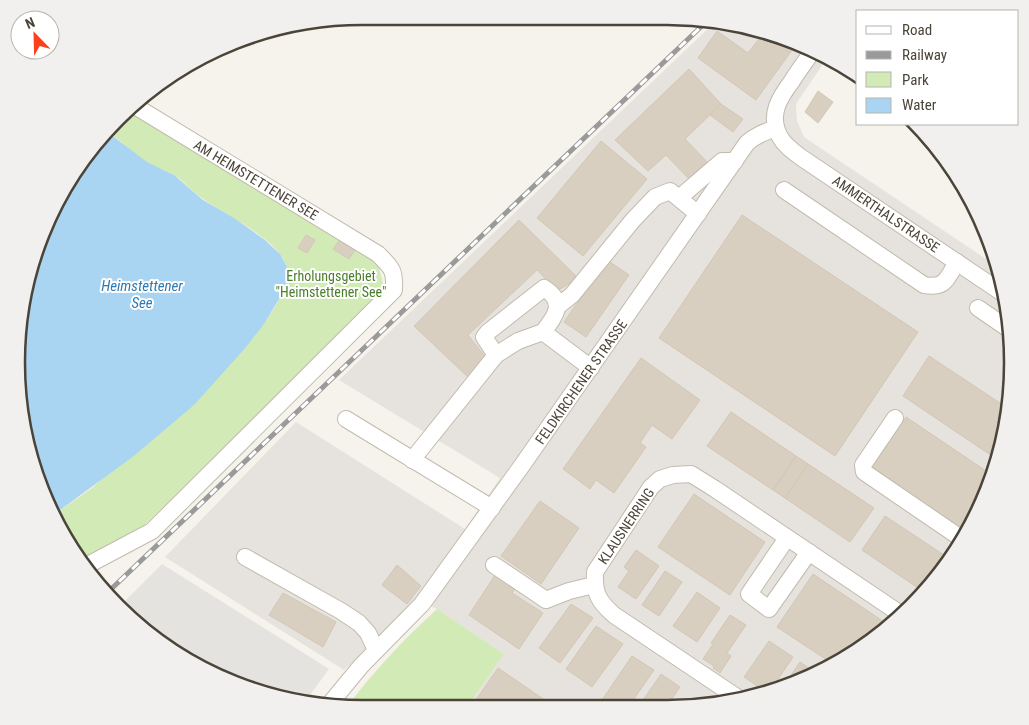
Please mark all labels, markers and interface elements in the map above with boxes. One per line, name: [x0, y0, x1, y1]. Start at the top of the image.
north arrow: [10, 10, 60, 60]
legend: [856, 10, 1019, 125]
text: N: [23, 14, 37, 32]
text: Road: [902, 21, 932, 39]
text: Railway: [902, 46, 947, 64]
text: Park: [902, 71, 929, 89]
text: Water: [902, 96, 937, 114]
street label: AM HEIMSTETTENER SEE: [191, 136, 321, 224]
street label: AMMERTHALSTRASSE: [830, 172, 942, 256]
park label: Erholungsgebiet "Heimstettener See": [275, 268, 387, 300]
water label: Heimstettener See: [101, 277, 183, 312]
street label: FELDKIRCHENER STRASSE: [532, 317, 630, 447]
street label: KLAUSNERRING: [595, 485, 657, 567]

